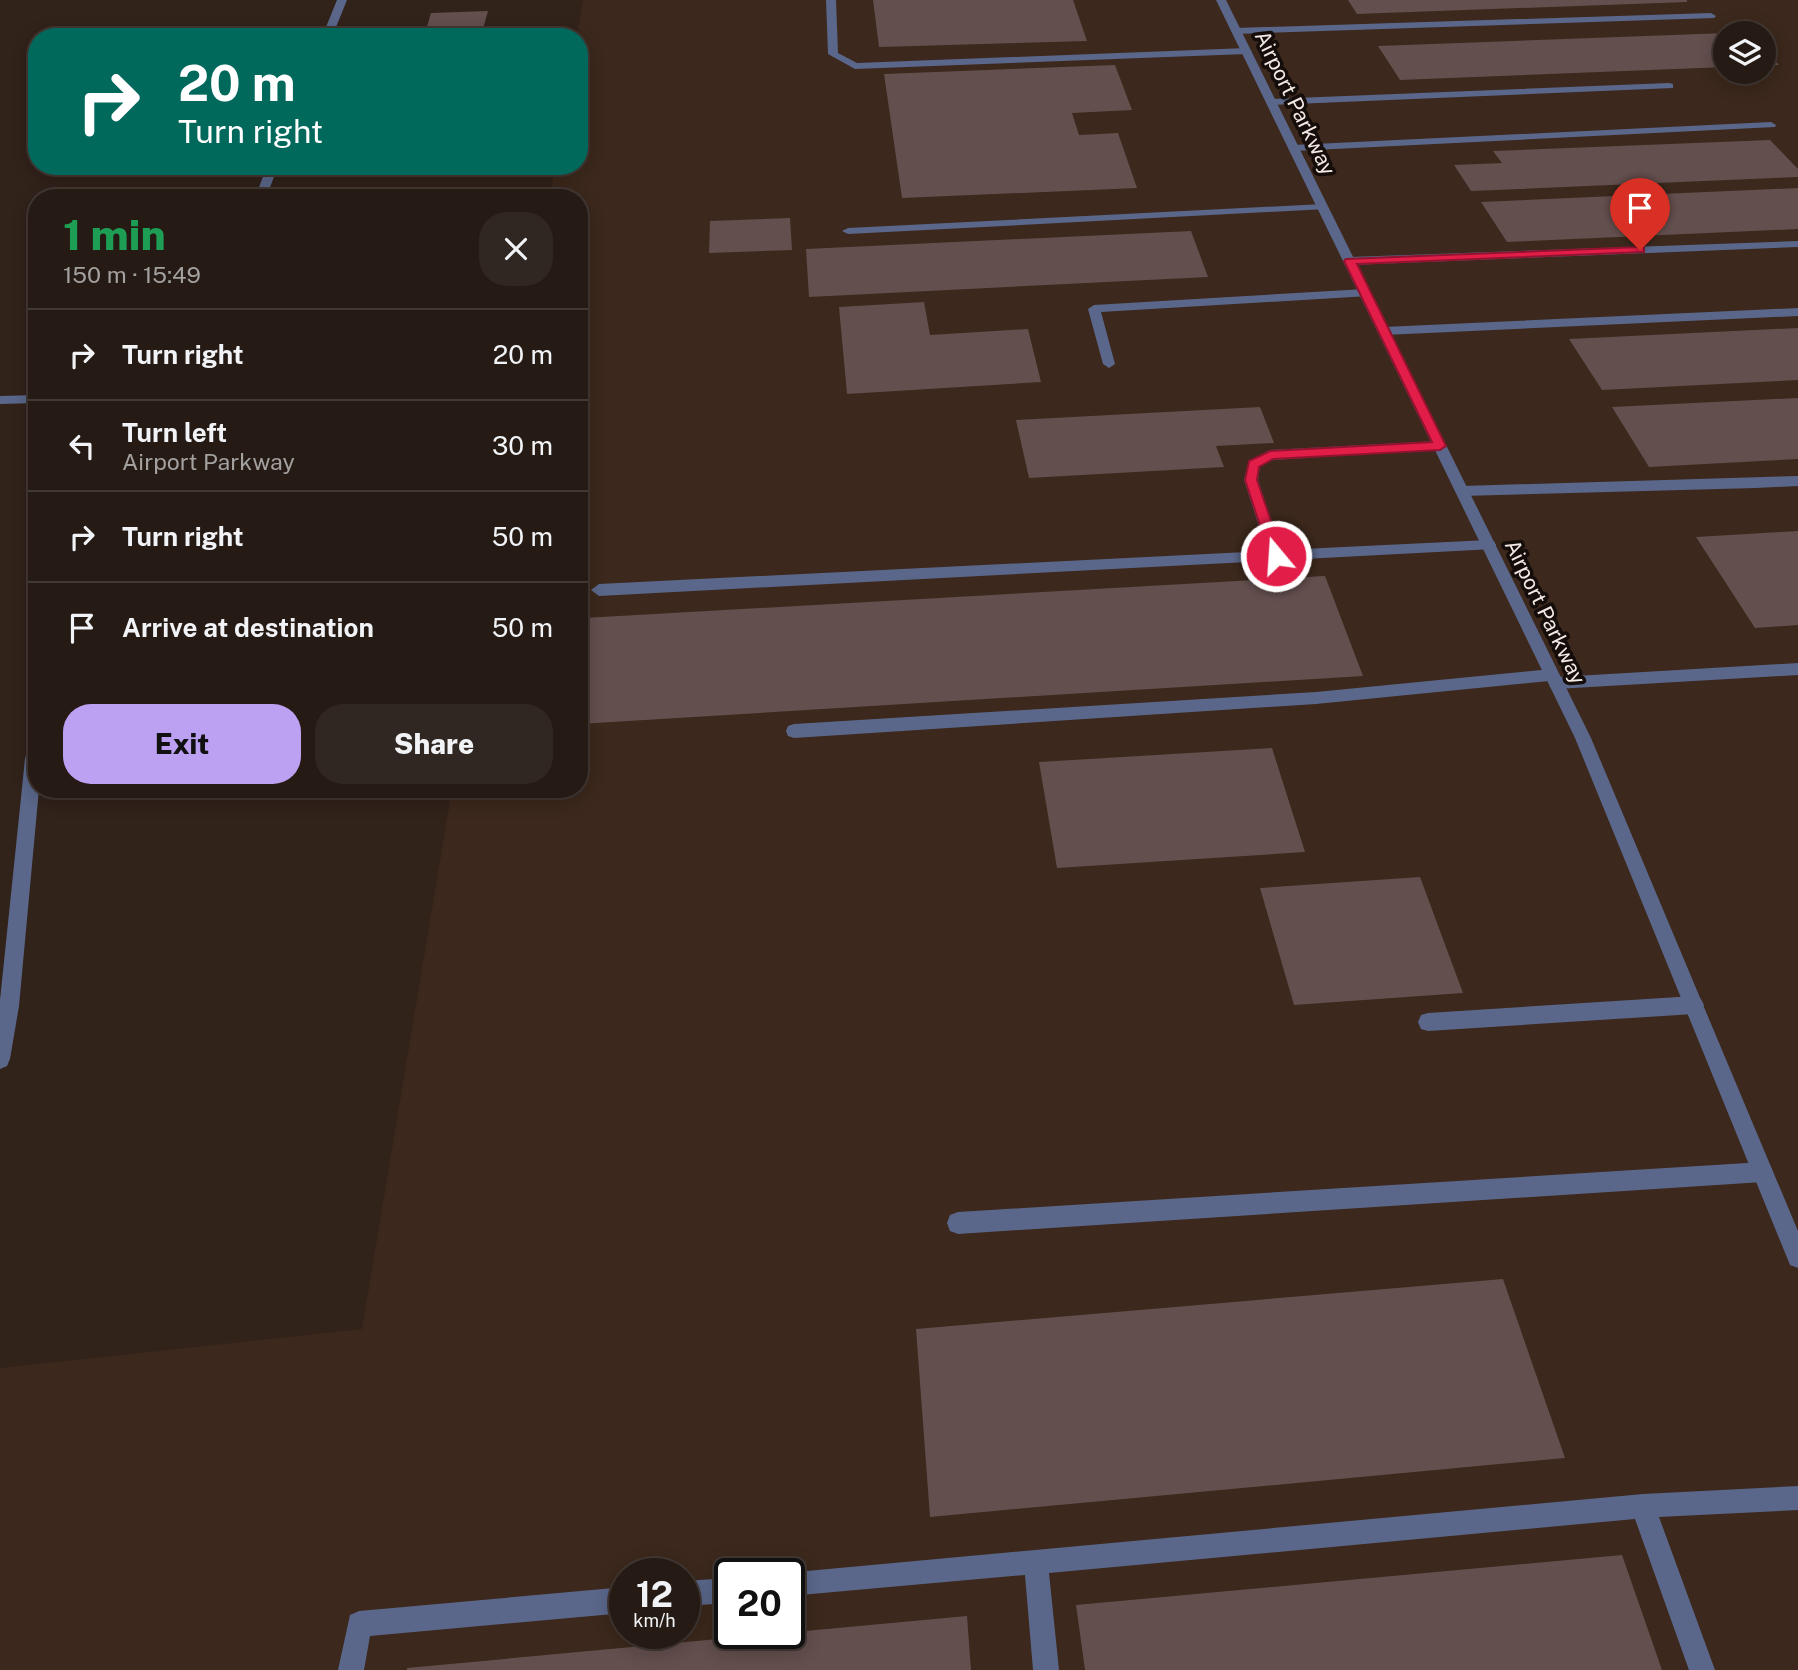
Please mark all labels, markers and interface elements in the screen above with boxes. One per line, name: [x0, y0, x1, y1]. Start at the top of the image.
map controls: [1713, 21, 1776, 84]
button: layers: [1713, 21, 1776, 84]
street label: Airport Parkway: [1250, 26, 1341, 179]
text: 20 m: [178, 54, 296, 112]
icon: right: [63, 56, 154, 147]
text: Turn right: [178, 113, 323, 150]
pin: [1610, 178, 1670, 250]
icon: arrive: [1621, 189, 1659, 227]
text: 1 min: [63, 210, 166, 259]
button: close: [479, 212, 553, 286]
text: 150 m · 15:49: [63, 261, 201, 288]
icon: right: [63, 336, 101, 374]
text: Turn right: [122, 339, 244, 370]
text: 20 m: [493, 339, 553, 370]
text: Turn left: [122, 417, 227, 448]
icon: left: [63, 427, 101, 465]
text: 30 m: [492, 430, 553, 461]
text: Airport Parkway: [122, 448, 295, 475]
icon: right: [63, 518, 101, 556]
position arrow: [1239, 519, 1313, 593]
text: Turn right: [122, 521, 244, 552]
text: 50 m: [492, 521, 553, 552]
street label: Airport Parkway: [1500, 535, 1591, 688]
icon: arrive: [63, 609, 101, 647]
text: Arrive at destination: [122, 612, 374, 643]
text: 50 m: [492, 612, 553, 643]
button: Exit: [63, 704, 301, 784]
button: Share: [315, 704, 553, 784]
speed limit sign: 20: [714, 1558, 805, 1649]
text: 12: [636, 1574, 673, 1615]
text: km/h: [633, 1610, 676, 1631]

